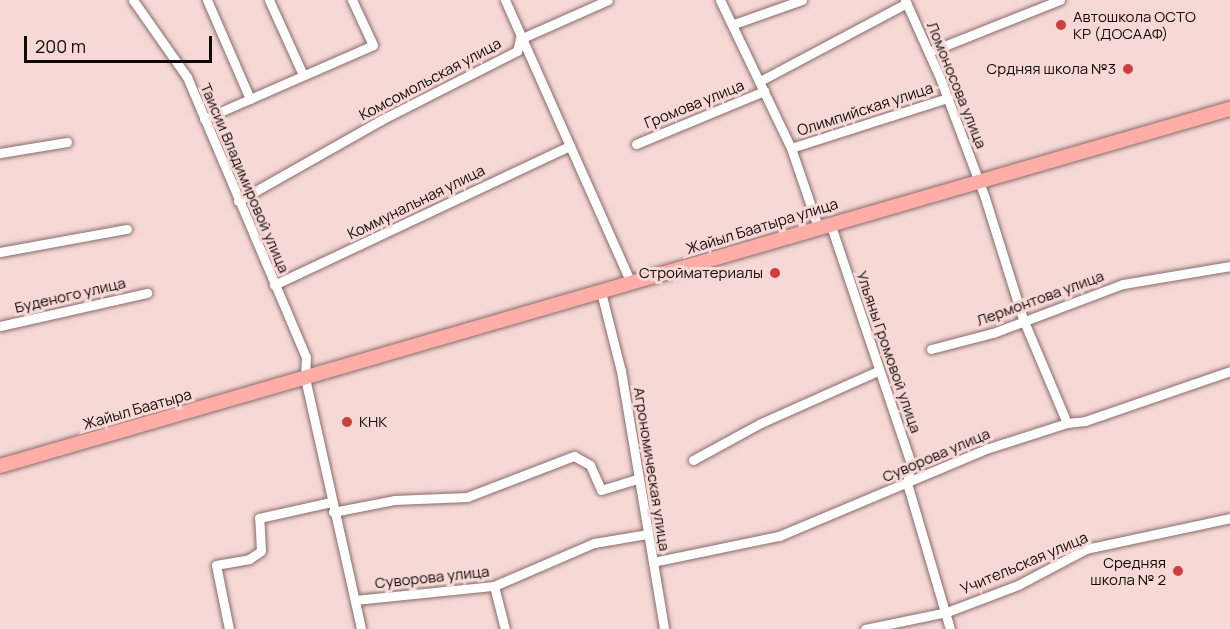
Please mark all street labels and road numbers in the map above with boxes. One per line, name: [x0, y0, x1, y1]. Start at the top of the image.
street label: Ломоносова улица: [923, 19, 991, 151]
street label: Комсомольская улица: [356, 34, 504, 124]
street label: Громова улица: [642, 76, 746, 132]
street label: Олимпийская улица: [795, 79, 935, 139]
street label: Таисии Владимировой улица: [197, 80, 293, 276]
street label: Коммунальная улица: [345, 161, 487, 243]
street label: Жайыл Баатыра улица: [684, 194, 840, 258]
street label: Лермонтова улица: [974, 267, 1106, 329]
street label: Ульяны Громовой улица: [853, 269, 925, 435]
street label: Буденого улица: [13, 273, 127, 317]
street label: Жайыл Баатыра: [80, 385, 194, 433]
street label: Агрономическая улица: [630, 386, 674, 552]
street label: Суворова улица: [880, 424, 992, 486]
street label: Учительская улица: [958, 528, 1090, 598]
street label: Суворова улица: [374, 562, 490, 592]

